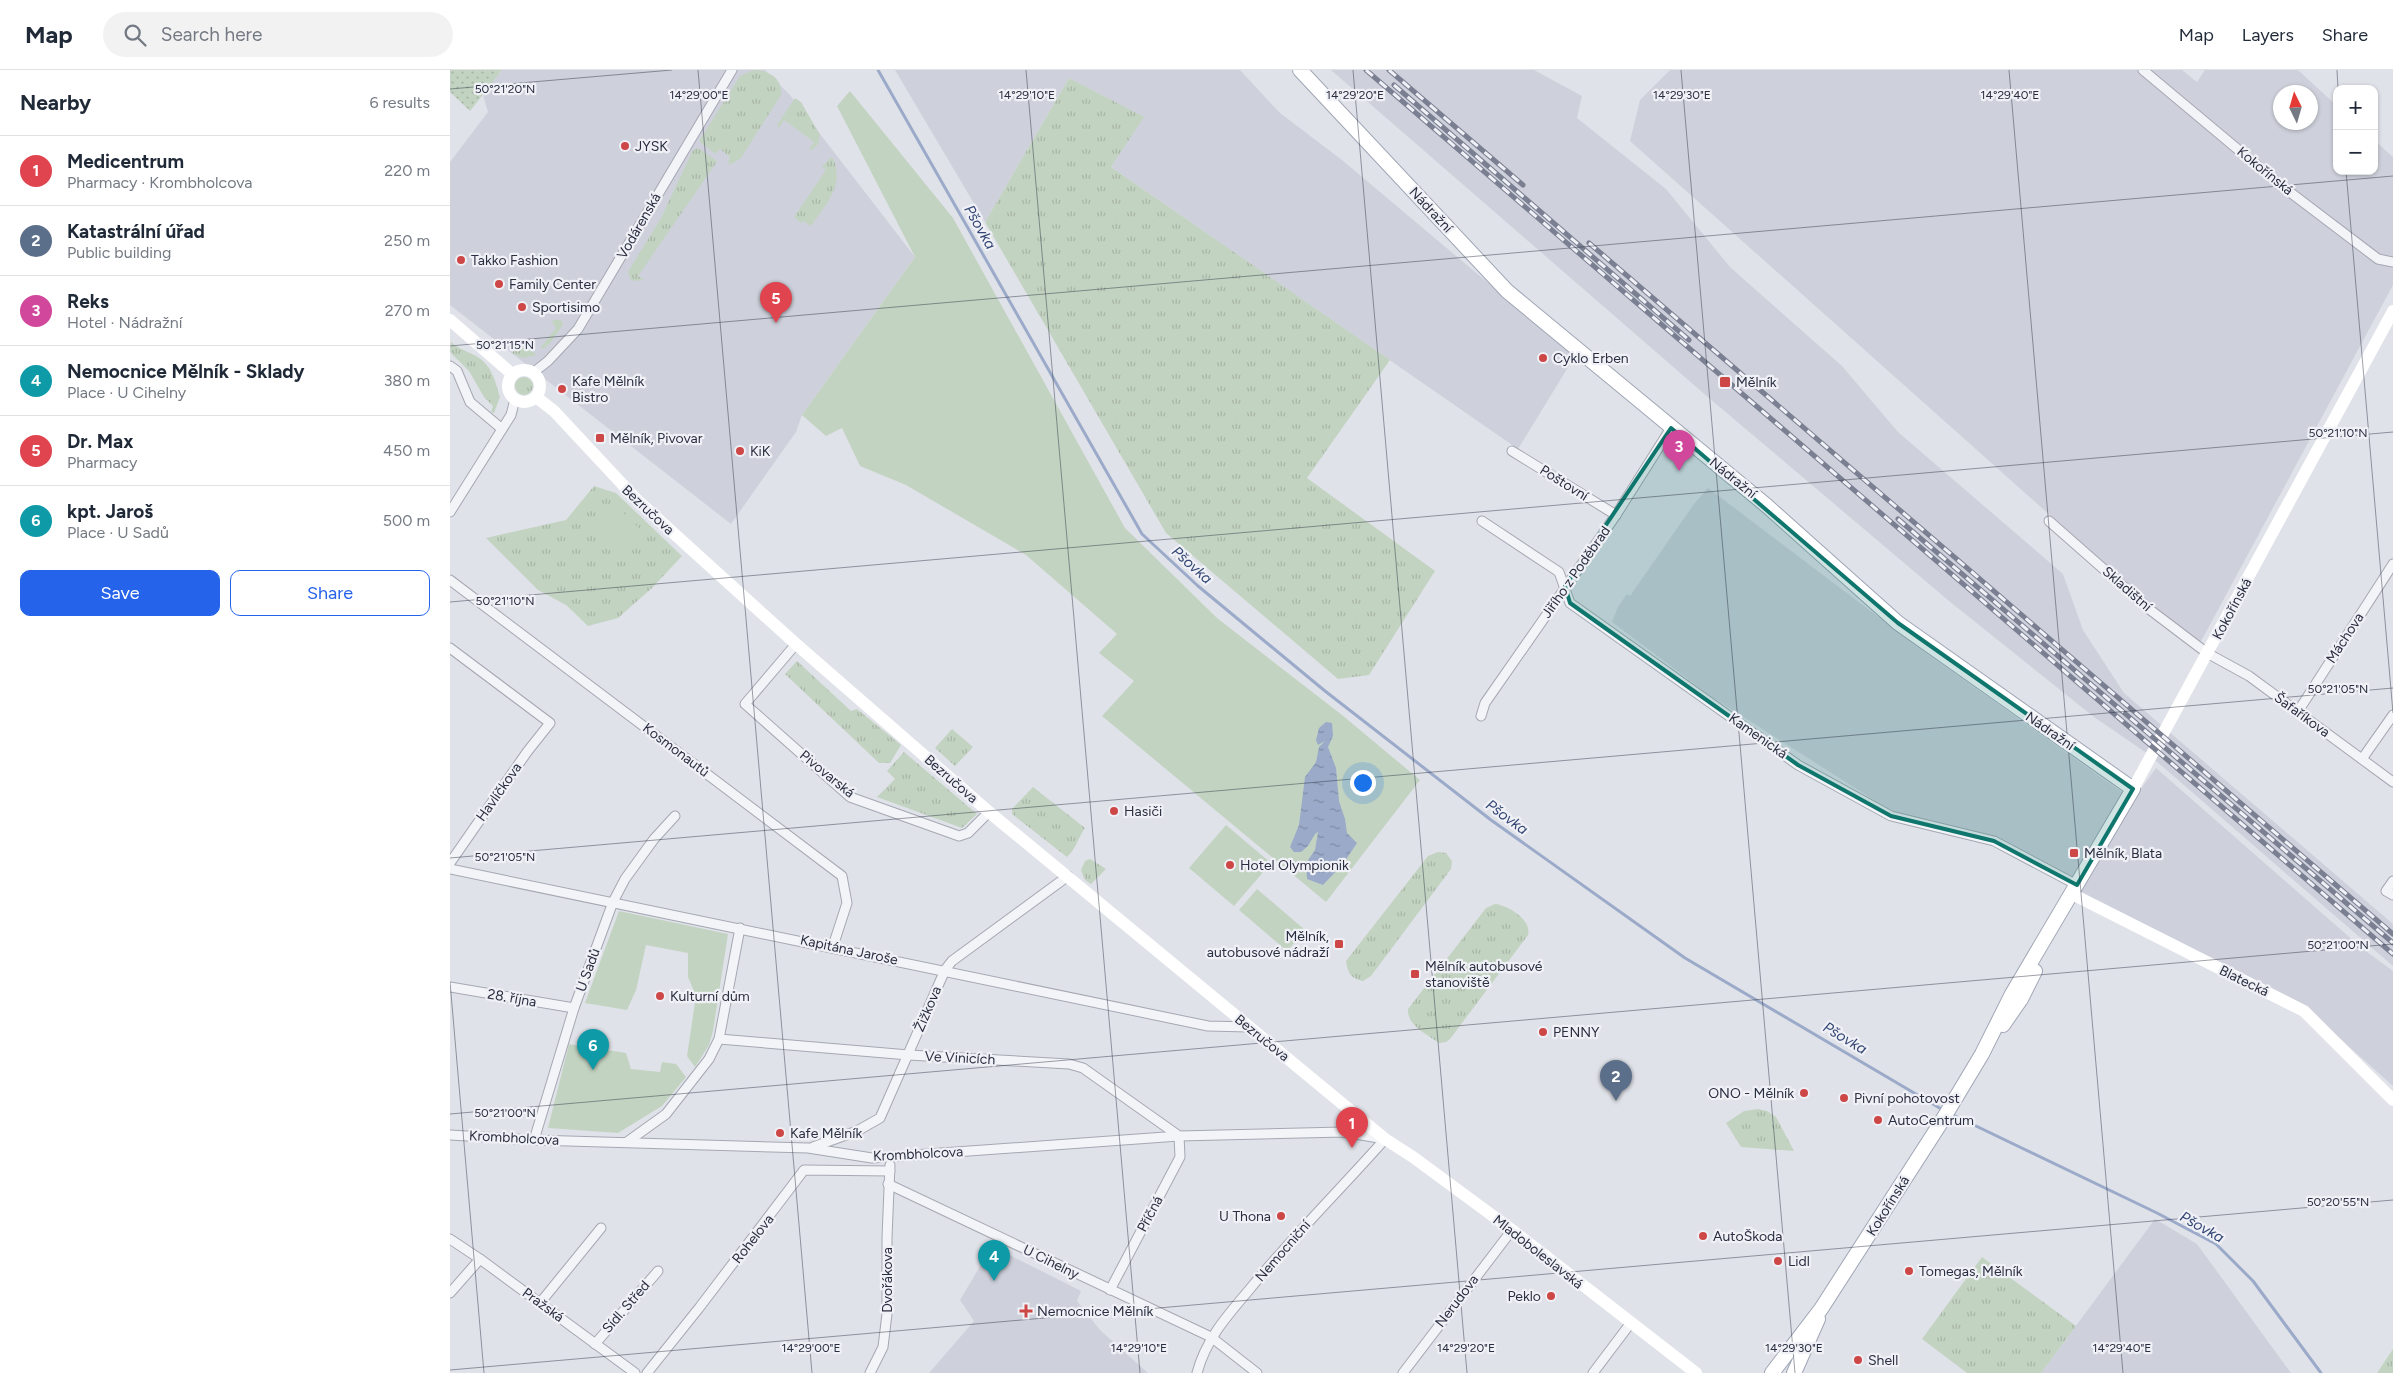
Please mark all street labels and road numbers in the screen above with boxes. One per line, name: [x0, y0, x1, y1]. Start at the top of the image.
street label: Kokořínská: [2233, 143, 2297, 199]
street label: Nádražní: [1406, 184, 1457, 237]
street label: Vodárenská: [613, 190, 665, 262]
street label: Nádražní: [1706, 454, 1761, 503]
street label: Poštovní: [1537, 461, 1592, 505]
street label: Bezručova: [618, 481, 678, 539]
street label: Jiřího z Poděbrad: [1538, 523, 1614, 621]
street label: Skladištní: [2099, 563, 2156, 616]
street label: Kokořínská: [2209, 575, 2255, 643]
street label: Máchova: [2322, 610, 2368, 666]
street label: Šafaříkova: [2271, 689, 2333, 741]
street label: Nádražní: [2022, 708, 2078, 754]
street label: Kamenická: [1725, 710, 1791, 762]
street label: Kosmonautů: [639, 719, 713, 781]
street label: Pivovarská: [796, 747, 858, 801]
street label: Bezručova: [921, 751, 981, 807]
street label: Havlíčkova: [473, 759, 525, 825]
street label: Kapitána Jaroše: [799, 931, 900, 969]
street label: U Sadů: [572, 946, 604, 994]
street label: Blatecká: [2216, 962, 2272, 1000]
street label: Žižkova: [911, 984, 945, 1034]
street label: 28. října: [486, 985, 538, 1011]
street label: Bezručova: [1231, 1011, 1293, 1065]
street label: Ve Vinicích: [924, 1048, 996, 1068]
street label: Krombholcova: [468, 1127, 560, 1149]
street label: Krombholcova: [872, 1143, 964, 1165]
street label: Kokořínská: [1863, 1173, 1913, 1239]
street label: Příčná: [1133, 1193, 1167, 1235]
street label: Rohelova: [729, 1211, 777, 1267]
street label: Mladoboleslavská: [1490, 1212, 1586, 1292]
street label: Nemocniční: [1252, 1216, 1315, 1285]
street label: U Cihelny: [1020, 1241, 1082, 1283]
street label: Dvořákova: [879, 1247, 896, 1313]
street label: Nerudova: [1432, 1271, 1482, 1331]
street label: Sídl. Střed: [599, 1277, 653, 1337]
street label: Pražská: [519, 1284, 567, 1326]

